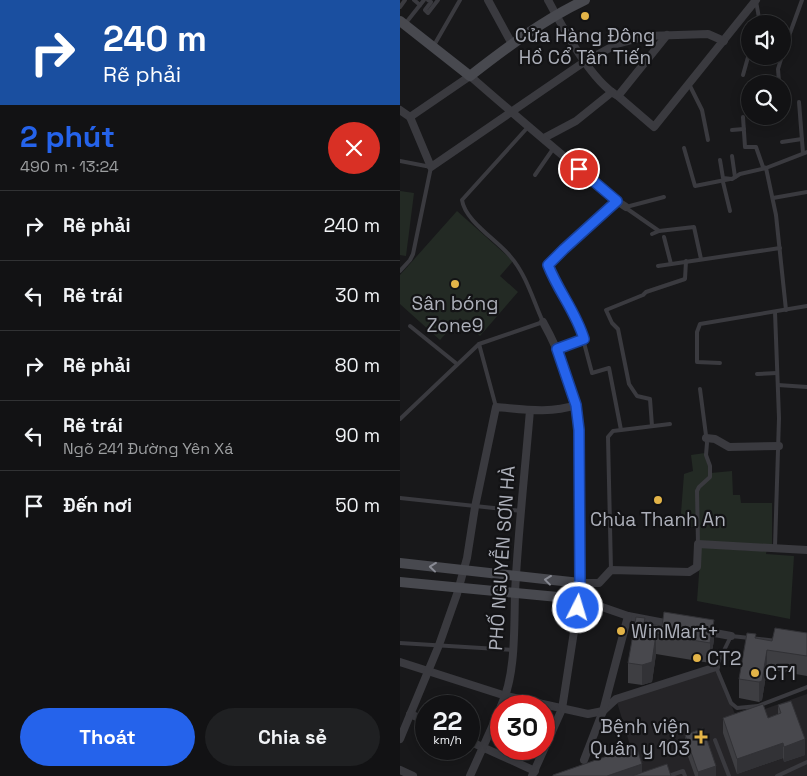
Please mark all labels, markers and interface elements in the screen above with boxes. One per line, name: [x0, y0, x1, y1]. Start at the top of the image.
marker: Cửa Hàng Đông Hồ Cổ Tân Tiến: [579, 10, 591, 22]
map controls: [741, 15, 791, 125]
button: sound: [741, 15, 791, 65]
text: 240 m: [103, 17, 207, 61]
icon: right: [20, 20, 85, 85]
place label: Cửa Hàng Đông Hồ Cổ Tân Tiến: [515, 23, 655, 70]
text: Rẽ phải: [103, 60, 181, 88]
button: search: [741, 75, 791, 125]
text: 2 phút: [20, 117, 115, 156]
button: close: [328, 122, 380, 174]
pin: [558, 148, 600, 190]
icon: arrive: [565, 155, 593, 183]
text: 490 m · 13:24: [20, 156, 119, 177]
icon: right: [20, 212, 48, 240]
text: Rẽ phải: [63, 213, 131, 238]
text: 240 m: [324, 213, 380, 238]
marker: Sân bóng Zone9: [449, 278, 461, 290]
icon: left: [20, 282, 48, 310]
text: Rẽ trái: [63, 283, 123, 308]
text: 30 m: [335, 283, 380, 308]
place label: Sân bóng Zone9: [412, 291, 498, 338]
icon: right: [20, 352, 48, 380]
text: Rẽ phải: [63, 353, 131, 378]
text: 80 m: [335, 353, 380, 378]
text: Rẽ trái: [63, 413, 123, 438]
icon: left: [20, 422, 48, 450]
text: 90 m: [335, 423, 380, 448]
text: Ngõ 241 Đường Yên Xá: [63, 438, 233, 459]
street label: PHỐ NGUYỄN SƠN HÀ: [480, 464, 521, 651]
icon: arrive: [20, 492, 48, 520]
text: Đến nơi: [63, 493, 132, 518]
text: 50 m: [335, 493, 380, 518]
marker: Chùa Thanh An: [652, 494, 664, 506]
place label: Chùa Thanh An: [590, 507, 726, 532]
one-way arrow: [429, 562, 437, 573]
one-way arrow: [544, 575, 553, 585]
position arrow: [551, 581, 603, 633]
place label: WinMart+: [631, 619, 719, 644]
marker: WinMart+: [615, 625, 627, 637]
place label: CT2: [707, 646, 742, 671]
marker: CT2: [691, 652, 703, 664]
place label: CT1: [765, 661, 796, 686]
marker: CT1: [749, 667, 761, 679]
speed limit sign: 30: [490, 695, 555, 760]
text: 22: [433, 705, 462, 737]
button: Thoát: [20, 708, 195, 766]
button: Chia sẻ: [205, 708, 380, 766]
place label: Bệnh viện Quân y 103: [590, 714, 690, 761]
marker: Bệnh viện Quân y 103: [694, 730, 708, 744]
text: km/h: [433, 732, 462, 748]

